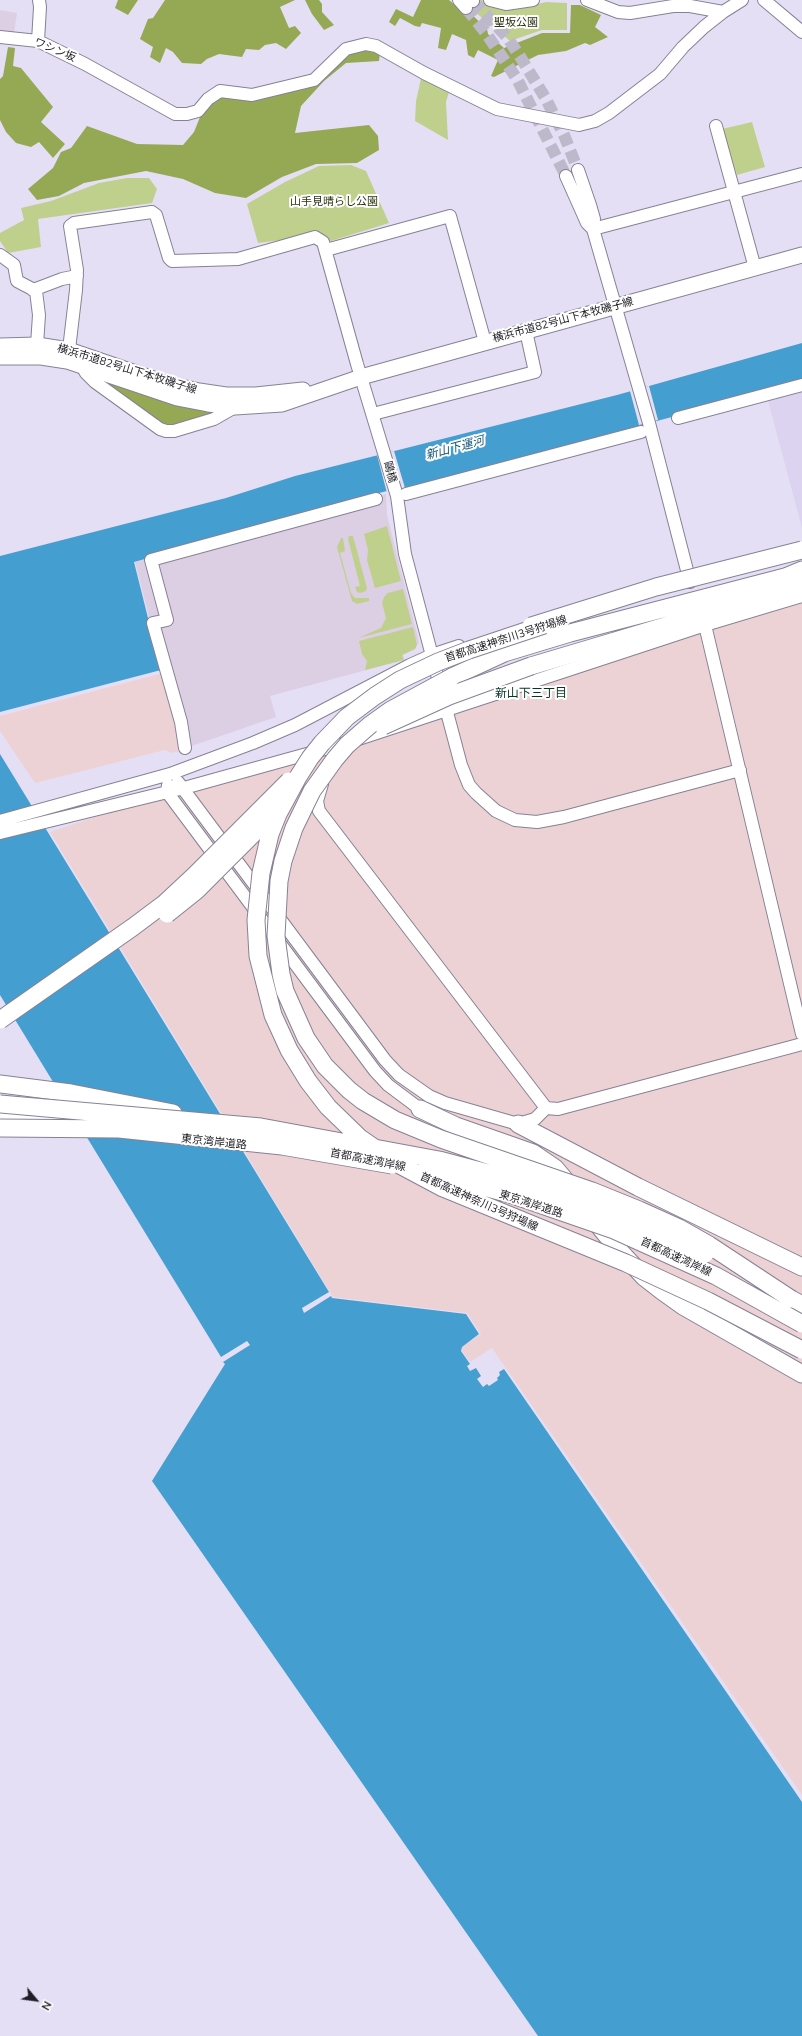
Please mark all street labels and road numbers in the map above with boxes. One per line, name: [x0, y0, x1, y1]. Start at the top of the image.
street label: ワシン坂: [32, 35, 78, 65]
street label: 横浜市道82号山下本牧磯子線: [491, 295, 635, 345]
street label: 横浜市道82号山下本牧磯子線: [56, 341, 198, 397]
street label: 鷗橋: [381, 460, 399, 484]
street label: 首都高速神奈川3号狩場線: [443, 613, 569, 665]
street label: 東京湾岸道路: [180, 1132, 248, 1152]
street label: 首都高速湾岸線: [329, 1146, 407, 1174]
street label: 首都高速神奈川3号狩場線: [418, 1170, 540, 1234]
street label: 東京湾岸道路: [498, 1188, 564, 1220]
street label: 首都高速湾岸線: [638, 1235, 714, 1279]

